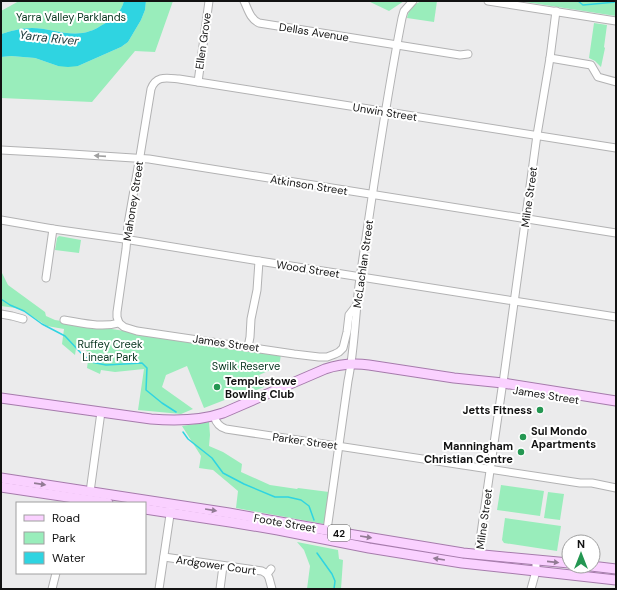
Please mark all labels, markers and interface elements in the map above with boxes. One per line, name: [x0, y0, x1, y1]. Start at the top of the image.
park label: Yarra Valley Parklands: [16, 10, 126, 24]
street label: Ellen Grove: [192, 12, 214, 70]
street label: Dellas Avenue: [278, 20, 350, 44]
water label: Yarra River: [19, 27, 80, 49]
street label: Unwin Street: [352, 100, 418, 124]
one-way arrow: [94, 152, 106, 159]
street label: Mahoney Street: [120, 160, 146, 242]
street label: Milne Street: [518, 166, 540, 228]
street label: Atkinson Street: [269, 172, 349, 198]
street label: McLachlan Street: [350, 219, 376, 309]
street label: Wood Street: [275, 257, 341, 281]
street label: James Street: [192, 331, 260, 355]
park label: Ruffey Creek Linear Park: [78, 337, 143, 364]
park label: Swilk Reserve: [212, 359, 280, 373]
place label: Templestowe Bowling Club: [225, 374, 297, 401]
marker: Templestowe Bowling Club: [212, 382, 222, 392]
street label: James Street: [512, 383, 580, 407]
place label: Jetts Fitness: [463, 403, 532, 417]
marker: Jetts Fitness: [535, 405, 545, 415]
place label: Sul Mondo Apartments: [531, 424, 596, 451]
street label: Parker Street: [271, 429, 339, 453]
marker: Sul Mondo Apartments: [518, 432, 528, 442]
place label: Manningham Christian Centre: [424, 439, 513, 466]
marker: Manningham Christian Centre: [516, 447, 526, 457]
one-way arrow: [33, 481, 46, 487]
street label: Milne Street: [473, 488, 495, 550]
legend: [16, 502, 146, 574]
one-way arrow: [205, 507, 217, 513]
text: Road: [52, 510, 80, 526]
street label: Foote Street: [253, 511, 317, 535]
road number: 42: [328, 525, 350, 541]
text: Park: [52, 530, 76, 546]
one-way arrow: [360, 534, 372, 540]
north arrow: [561, 534, 601, 574]
text: N: [577, 537, 585, 551]
text: Water: [52, 550, 86, 566]
street label: Ardgower Court: [175, 552, 257, 578]
one-way arrow: [433, 556, 445, 562]
one-way arrow: [547, 558, 559, 565]

